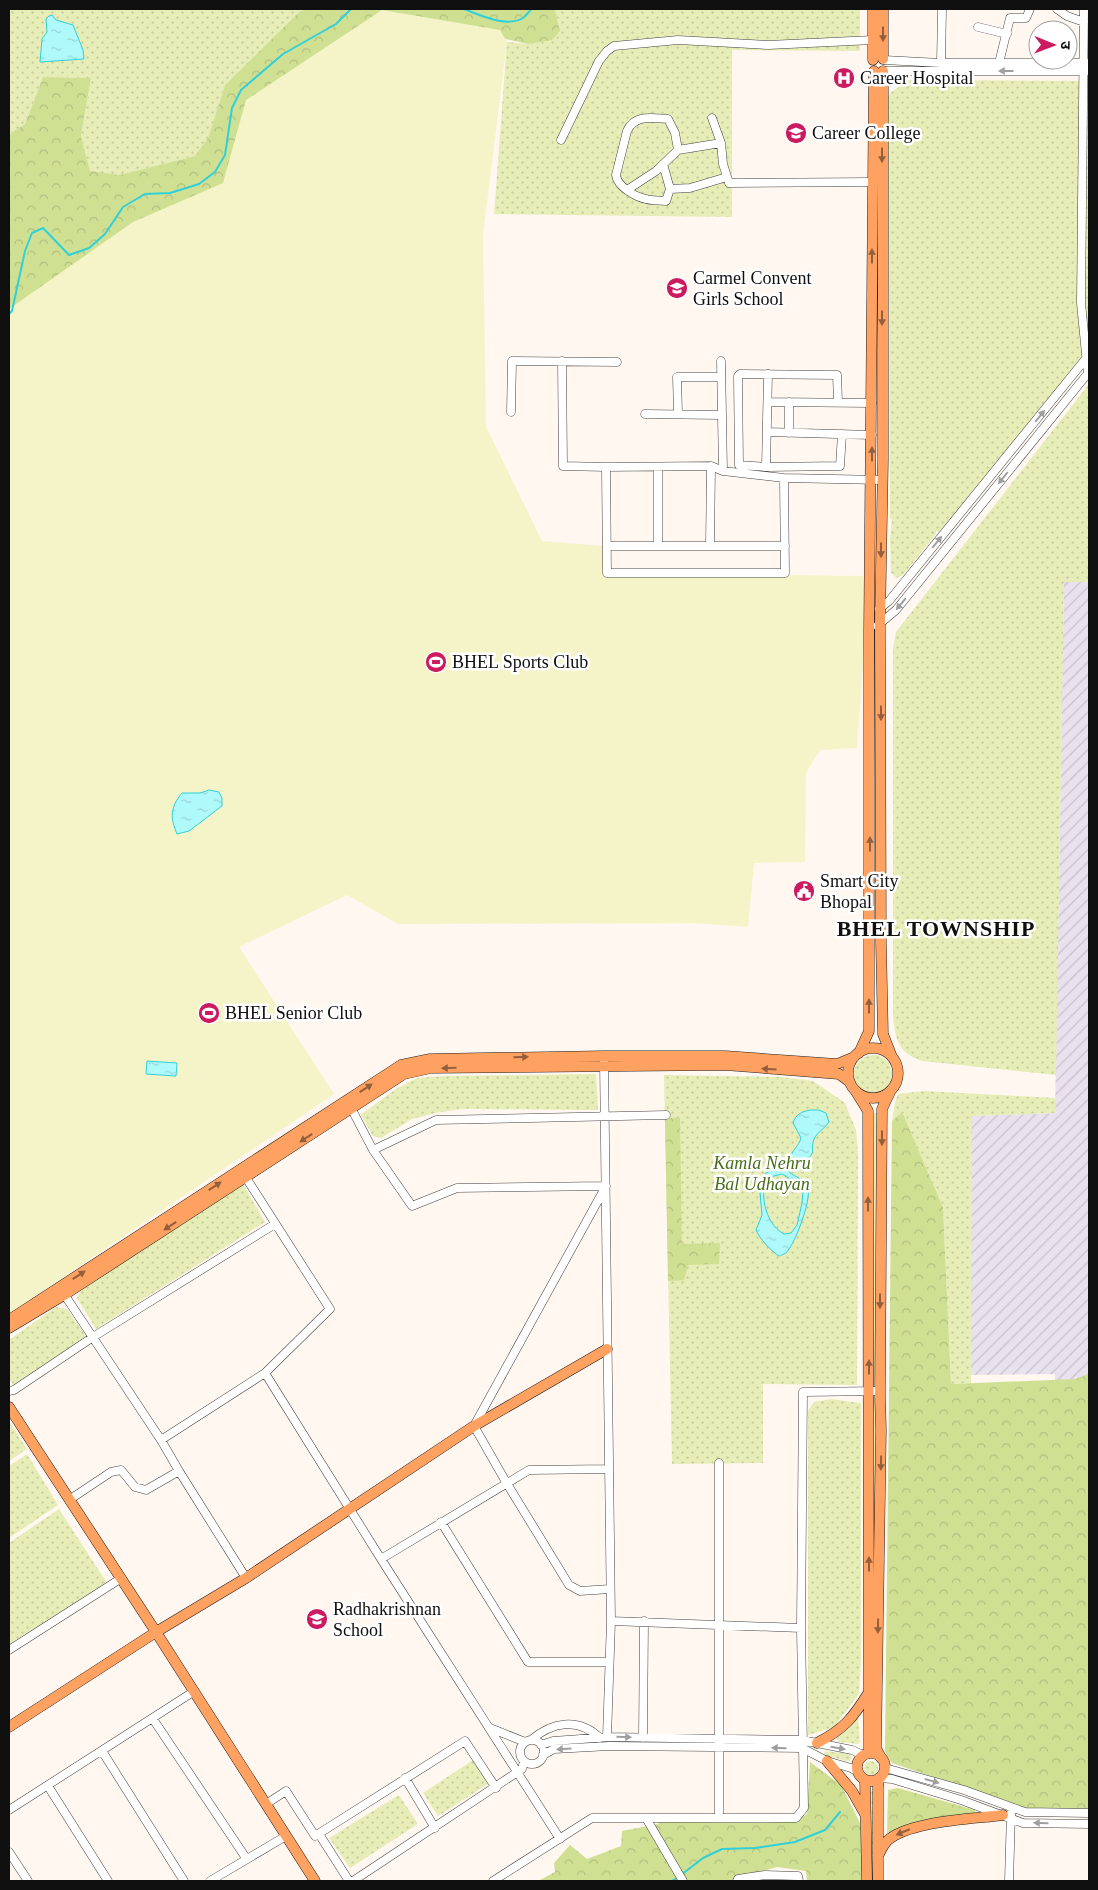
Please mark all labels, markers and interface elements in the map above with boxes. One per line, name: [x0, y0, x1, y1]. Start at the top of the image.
north arrow: [1028, 20, 1078, 70]
one-way arrow: [879, 26, 887, 42]
text: उ: [1058, 41, 1073, 50]
hospital icon: Career Hospital: [832, 66, 856, 90]
one-way arrow: [997, 67, 1013, 75]
place label: Career Hospital: [860, 68, 973, 88]
school or university icon: Career College: [784, 121, 808, 145]
place label: Career College: [812, 123, 920, 143]
one-way arrow: [878, 147, 886, 163]
one-way arrow: [868, 248, 876, 264]
place label: Carmel Convent Girls School: [693, 268, 811, 309]
school or university icon: Carmel Convent Girls School: [665, 276, 689, 300]
one-way arrow: [878, 310, 886, 326]
one-way arrow: [1034, 410, 1045, 423]
one-way arrow: [868, 446, 876, 462]
one-way arrow: [998, 471, 1009, 484]
one-way arrow: [932, 536, 943, 549]
one-way arrow: [877, 542, 885, 558]
one-way arrow: [895, 597, 906, 610]
sports icon: BHEL Sports Club: [424, 650, 448, 674]
place label: BHEL Sports Club: [452, 652, 588, 672]
one-way arrow: [877, 705, 885, 721]
one-way arrow: [866, 835, 874, 851]
place label: Smart City Bhopal: [820, 871, 899, 912]
public building icon: Smart City Bhopal: [792, 879, 816, 903]
district label: BHEL TOWNSHIP: [837, 916, 1035, 941]
one-way arrow: [865, 998, 873, 1014]
sports icon: BHEL Senior Club: [197, 1001, 221, 1025]
place label: BHEL Senior Club: [225, 1003, 362, 1023]
one-way arrow: [513, 1053, 529, 1061]
one-way arrow: [441, 1064, 457, 1072]
one-way arrow: [760, 1064, 776, 1072]
one-way arrow: [359, 1083, 373, 1092]
one-way arrow: [878, 1131, 886, 1147]
one-way arrow: [299, 1133, 313, 1143]
park label: Kamla Nehru Bal Udhayan: [712, 1153, 811, 1194]
one-way arrow: [208, 1181, 222, 1191]
one-way arrow: [864, 1196, 872, 1212]
one-way arrow: [163, 1222, 176, 1231]
one-way arrow: [72, 1270, 86, 1279]
one-way arrow: [876, 1293, 884, 1309]
one-way arrow: [865, 1359, 873, 1375]
one-way arrow: [877, 1456, 885, 1472]
one-way arrow: [865, 1556, 873, 1572]
place label: Radhakrishnan School: [333, 1599, 441, 1640]
school or university icon: Radhakrishnan School: [305, 1607, 329, 1631]
one-way arrow: [874, 1618, 882, 1634]
one-way arrow: [616, 1734, 632, 1742]
one-way arrow: [771, 1744, 787, 1752]
one-way arrow: [831, 1744, 847, 1752]
one-way arrow: [556, 1745, 572, 1753]
one-way arrow: [924, 1778, 939, 1786]
one-way arrow: [1032, 1819, 1048, 1827]
one-way arrow: [896, 1828, 911, 1837]

